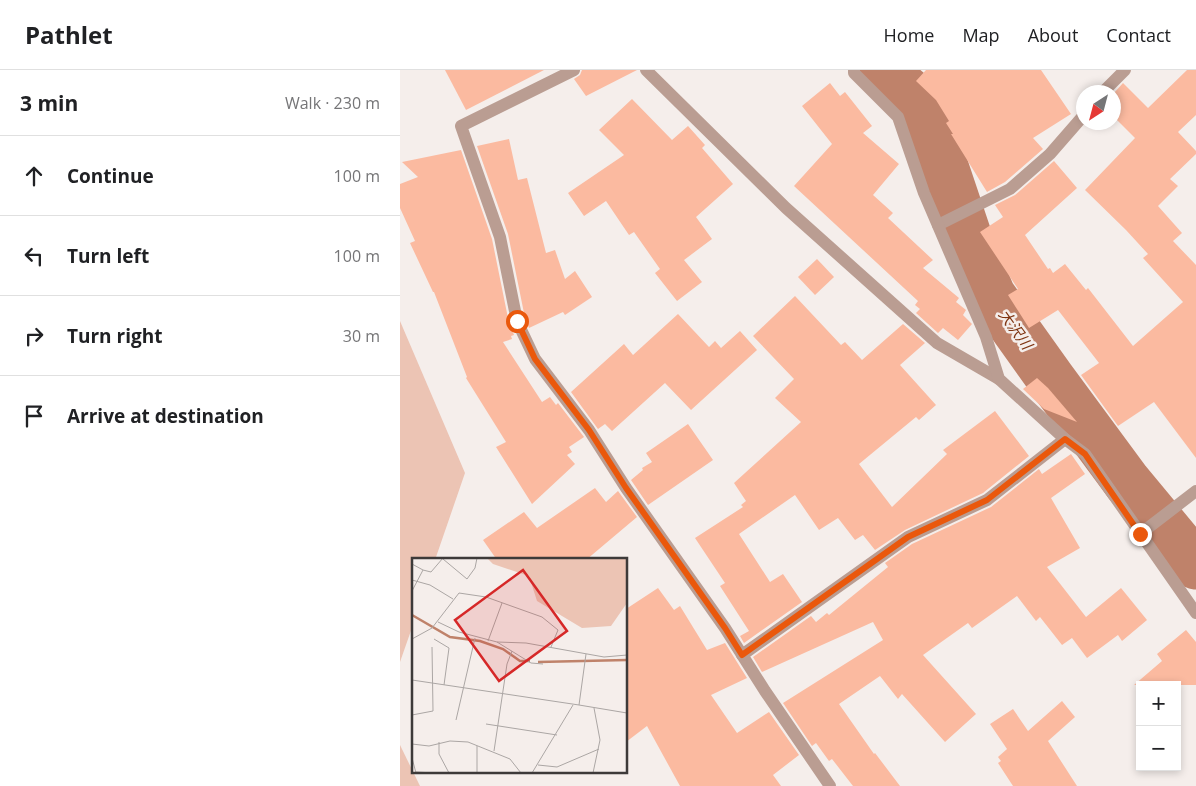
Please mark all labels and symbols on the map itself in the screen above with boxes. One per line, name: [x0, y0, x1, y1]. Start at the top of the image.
north arrow: [1076, 85, 1121, 130]
water label: 大沢川: [995, 305, 1038, 355]
route start: [506, 310, 529, 333]
route end: [1129, 523, 1152, 546]
inset map: [412, 558, 628, 774]

